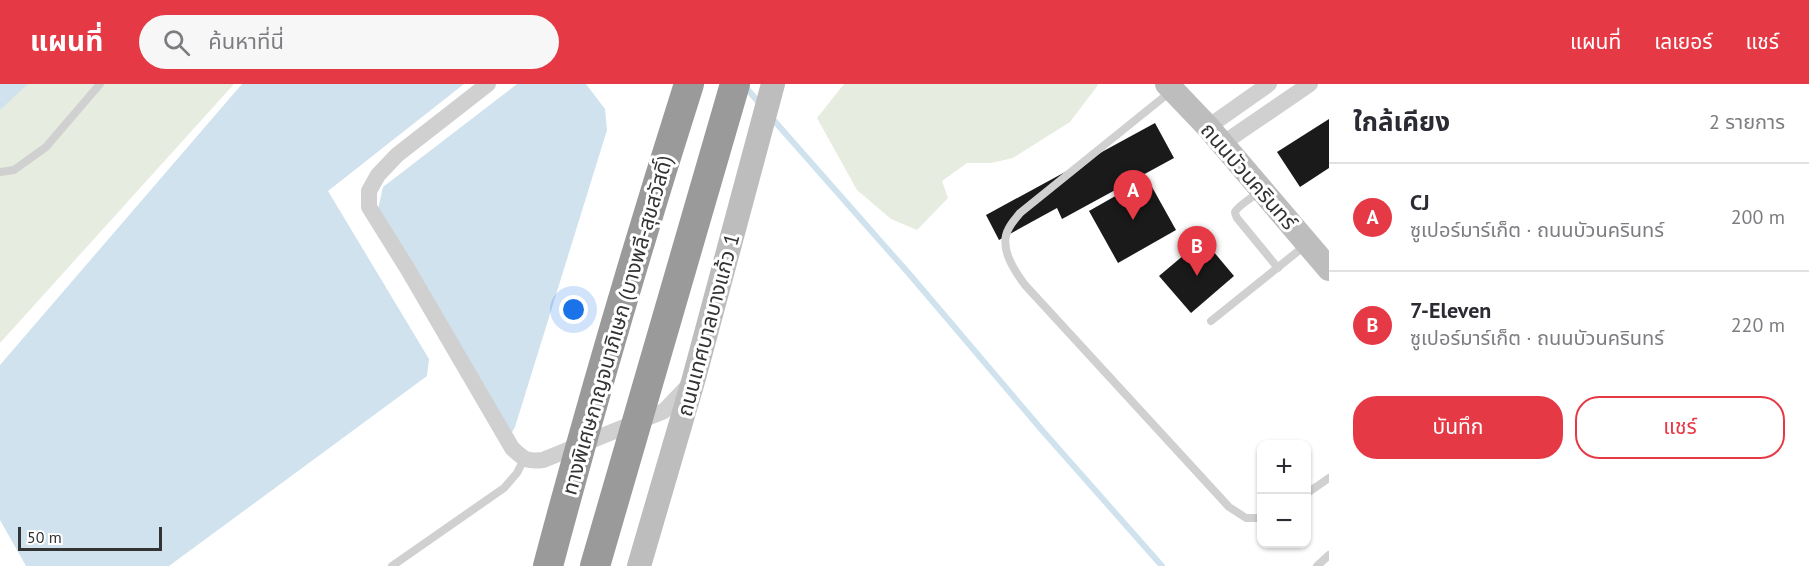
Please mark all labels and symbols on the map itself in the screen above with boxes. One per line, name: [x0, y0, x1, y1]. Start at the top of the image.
street label: ถนนบัวนครินทร์: [1195, 117, 1304, 236]
street label: ทางพิเศษกาญจนาภิเษก (บางพลี-สุขสวัสดิ์): [556, 152, 678, 498]
pin: A: [1114, 170, 1152, 220]
pin: B: [1178, 226, 1216, 276]
street label: ถนนเทศบาลบางแก้ว 1: [671, 231, 745, 419]
your location: [559, 295, 588, 324]
scale bar: [18, 524, 162, 552]

